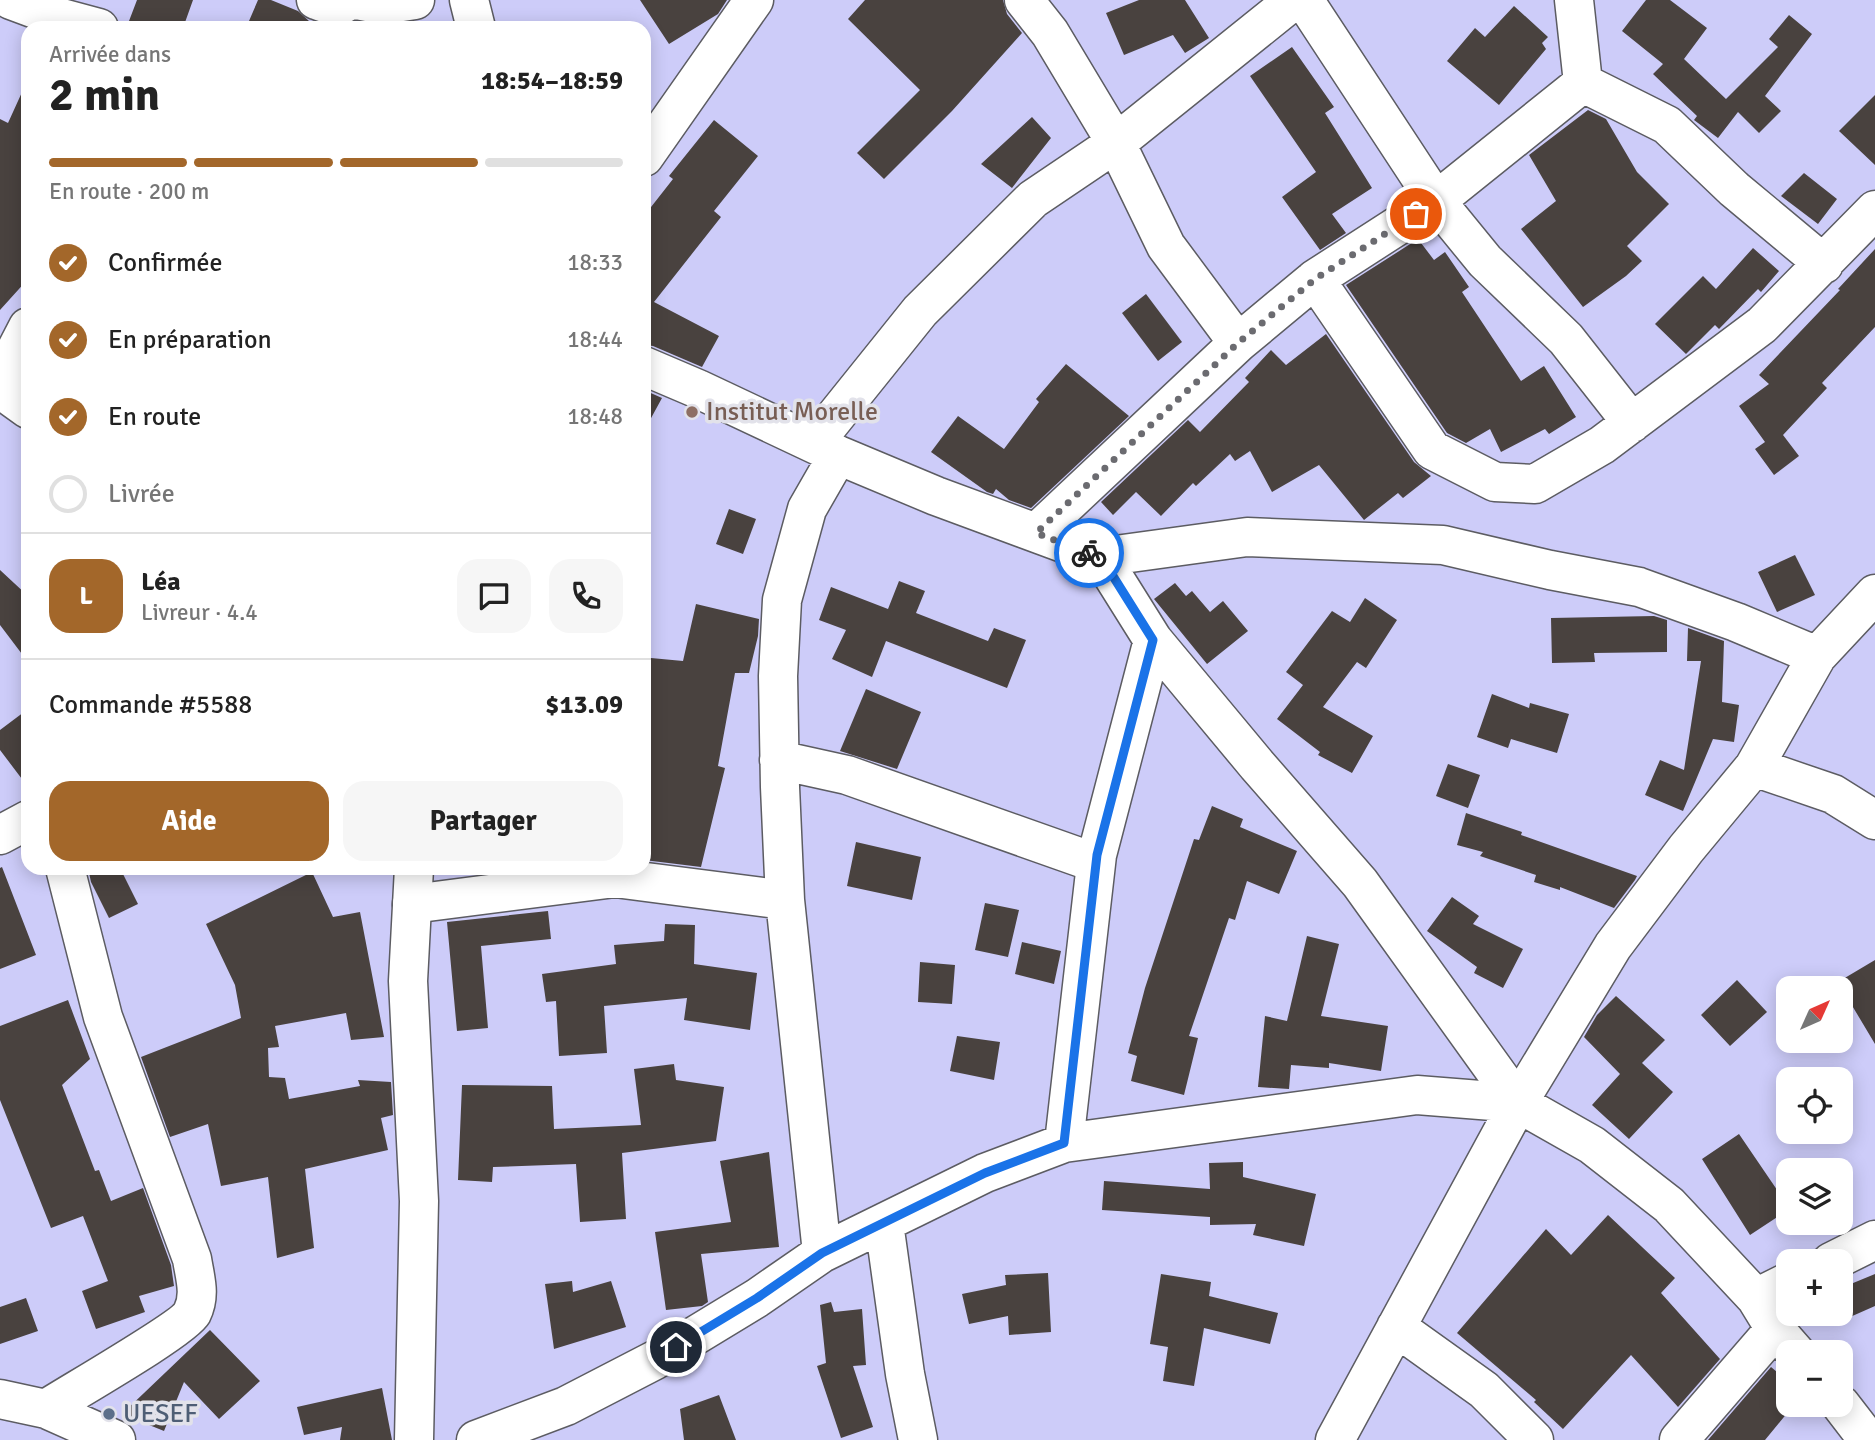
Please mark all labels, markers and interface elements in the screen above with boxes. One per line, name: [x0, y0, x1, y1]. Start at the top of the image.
text: Arrivée dans: [49, 40, 171, 69]
text: 18:54–18:59: [481, 65, 623, 97]
text: 2 min: [49, 67, 160, 123]
text: En route · 200 m: [49, 177, 209, 206]
pin: [1386, 184, 1446, 244]
icon: bag: [1397, 195, 1435, 233]
icon: check: [49, 244, 87, 282]
text: Confirmée: [108, 247, 223, 279]
text: 18:33: [567, 248, 623, 277]
icon: check: [49, 321, 87, 359]
text: En préparation: [108, 324, 272, 356]
text: 18:44: [567, 325, 623, 354]
place label: Institut Morelle: [706, 396, 878, 428]
icon: check: [49, 398, 87, 436]
text: En route: [108, 401, 201, 433]
text: 18:48: [567, 402, 623, 431]
marker: Institut Morelle: [684, 404, 700, 420]
text: Livrée: [108, 478, 175, 510]
courier: [1054, 518, 1124, 588]
icon: bike: [1070, 534, 1108, 572]
button: chat: [457, 559, 531, 633]
button: phone: [549, 559, 623, 633]
text: Léa: [141, 566, 181, 598]
text: L: [79, 580, 93, 612]
text: Livreur · 4.4: [141, 598, 258, 627]
text: Commande #5588: [49, 689, 252, 721]
text: $13.09: [545, 689, 623, 721]
button: Aide: [49, 781, 329, 861]
button: Partager: [343, 781, 623, 861]
north arrow: [1776, 976, 1853, 1054]
map controls: [1776, 976, 1853, 1417]
button: locate: [1776, 1067, 1853, 1144]
button: layers: [1776, 1158, 1853, 1235]
button: +: [1776, 1249, 1853, 1326]
pin: [646, 1317, 706, 1377]
icon: home: [657, 1328, 695, 1366]
button: −: [1776, 1340, 1853, 1417]
place label: UESEF: [123, 1398, 198, 1430]
marker: UESEF: [101, 1406, 117, 1422]

